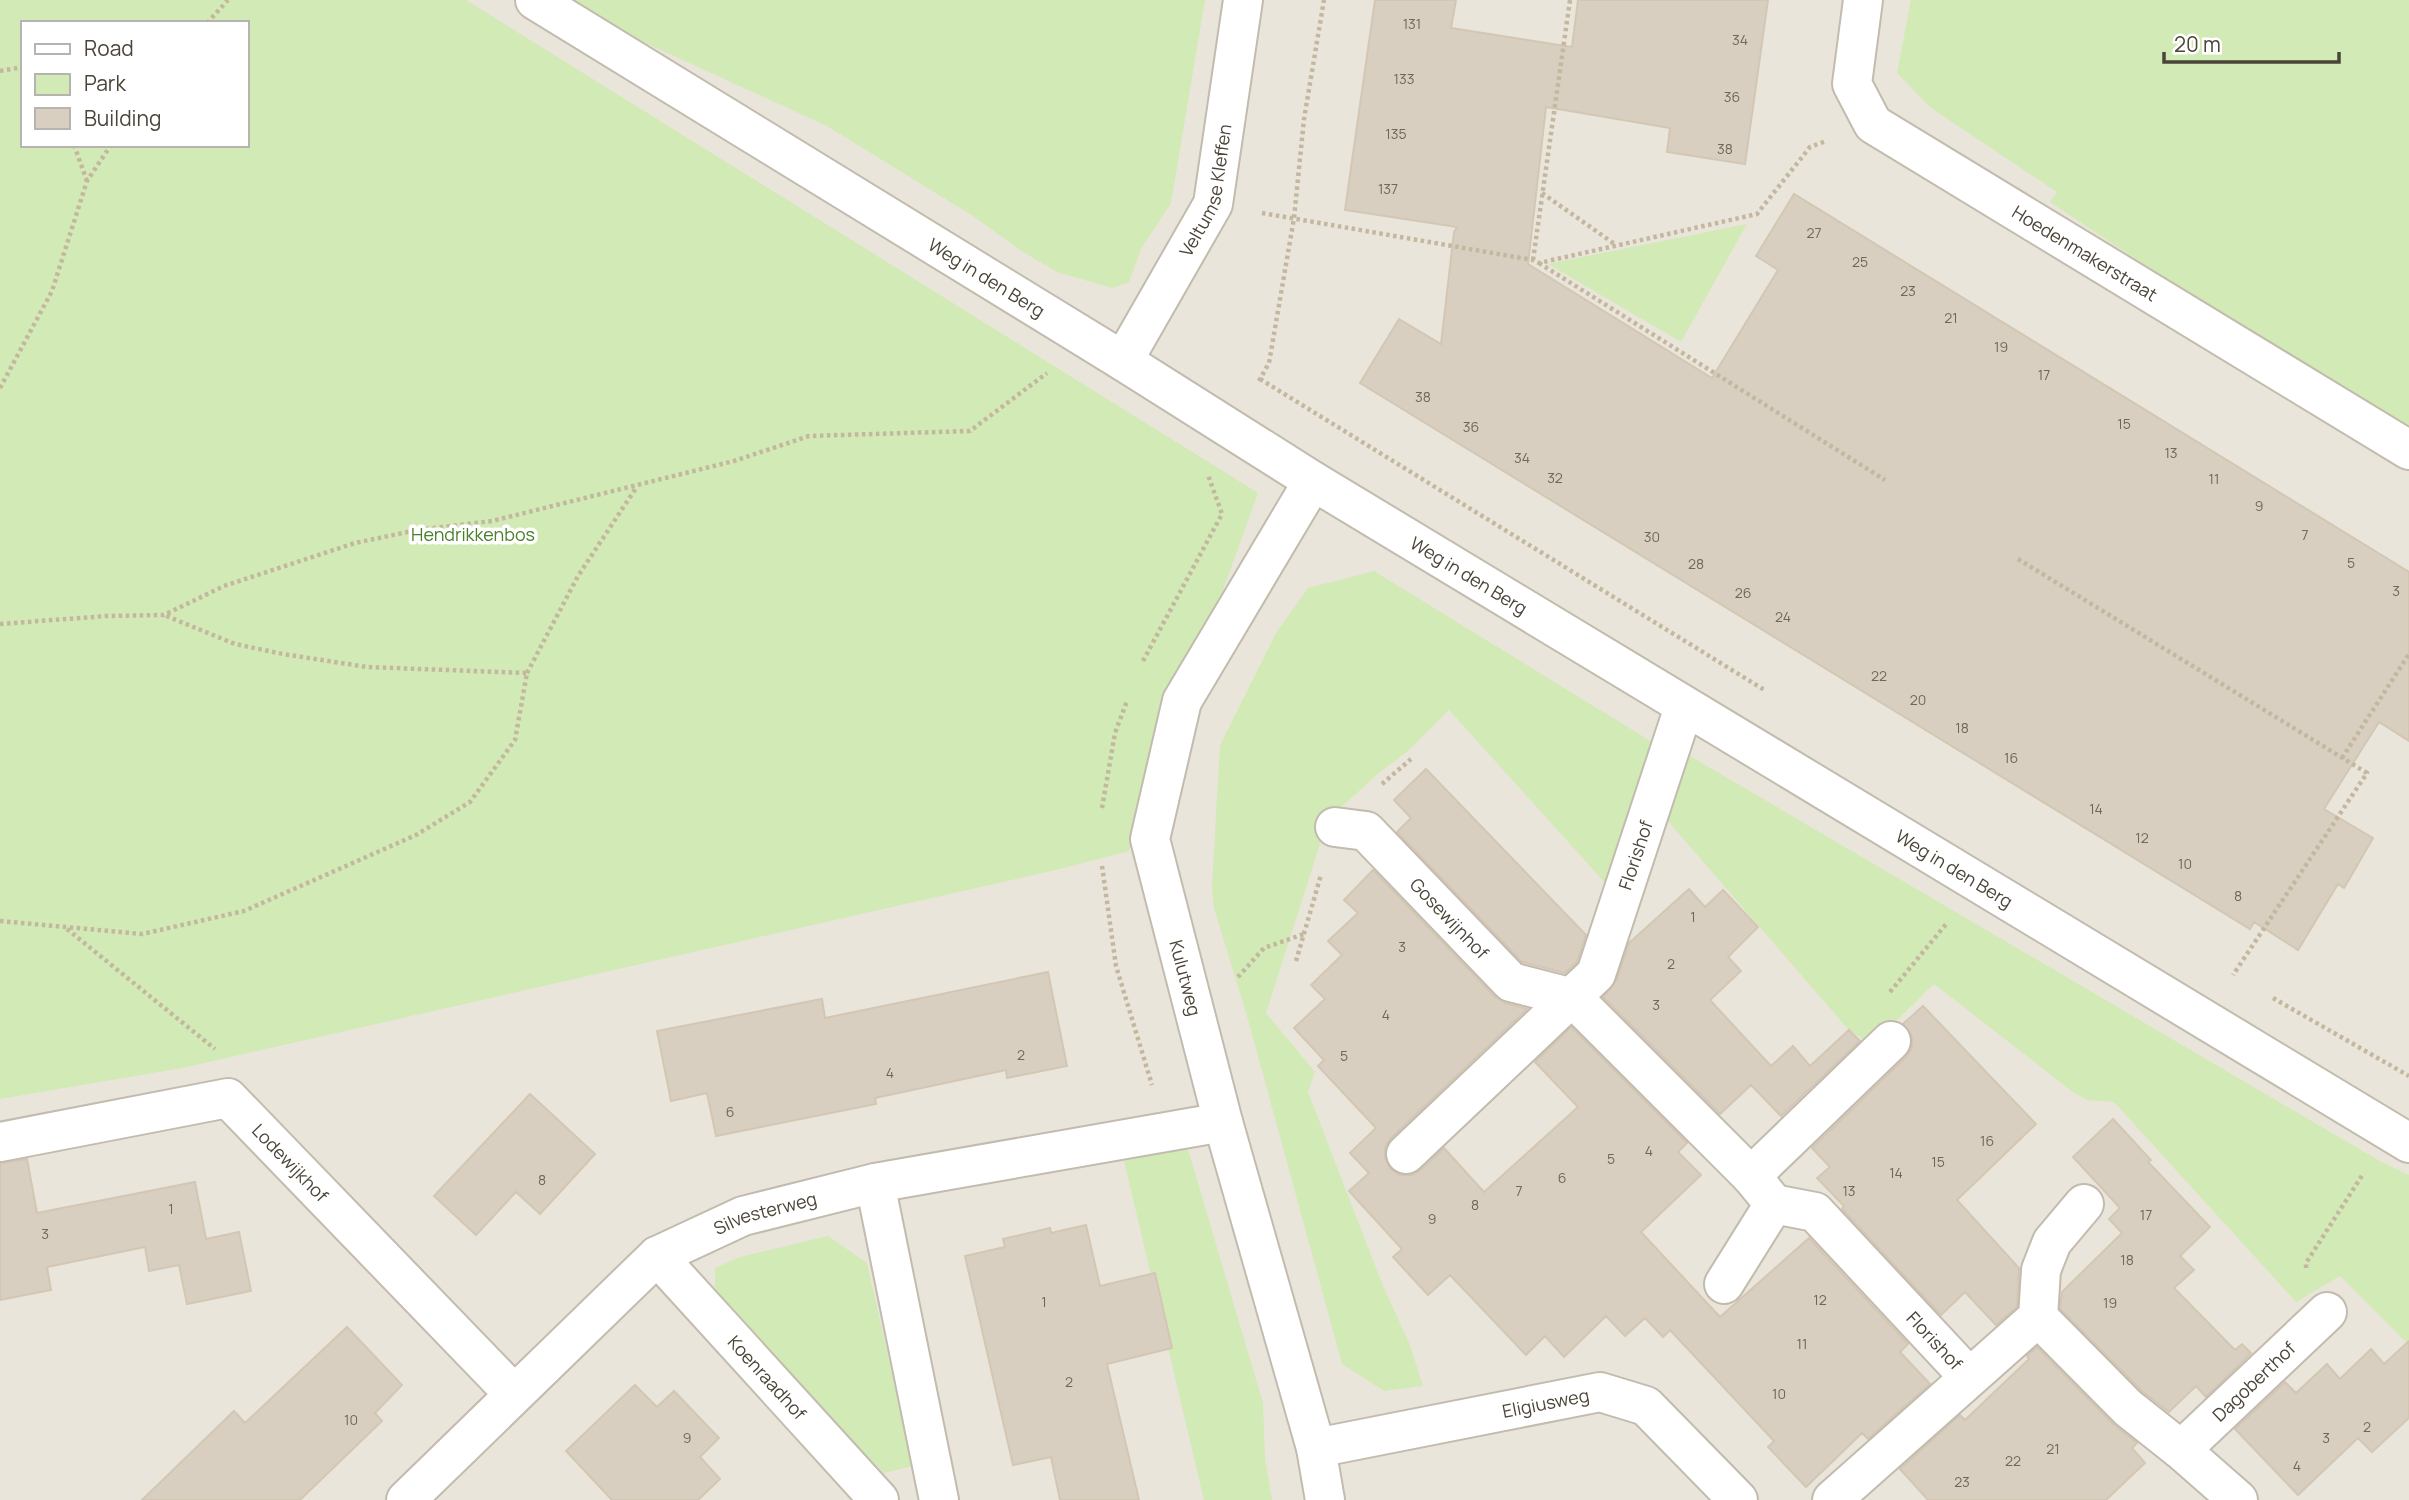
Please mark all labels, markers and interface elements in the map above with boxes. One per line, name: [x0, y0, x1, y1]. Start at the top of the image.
house number: 131: [1403, 14, 1421, 33]
legend: [21, 21, 248, 147]
scale bar: [2164, 21, 2339, 65]
house number: 34: [1732, 30, 1748, 49]
text: 20 m: [2174, 30, 2221, 58]
text: Road: [84, 34, 134, 62]
text: Park: [84, 69, 126, 97]
house number: 133: [1394, 69, 1414, 88]
house number: 36: [1724, 87, 1740, 106]
text: Building: [84, 104, 161, 132]
street label: Veltumse Kleffen: [1173, 122, 1237, 261]
house number: 135: [1385, 124, 1407, 143]
house number: 38: [1717, 139, 1733, 158]
house number: 137: [1378, 179, 1398, 198]
street label: Hoedenmakerstraat: [2008, 200, 2162, 306]
house number: 27: [1806, 223, 1822, 242]
street label: Weg in den Berg: [924, 232, 1049, 322]
house number: 25: [1852, 252, 1868, 271]
house number: 23: [1900, 281, 1916, 300]
house number: 21: [1944, 308, 1958, 327]
house number: 19: [1994, 337, 2008, 356]
house number: 17: [2038, 365, 2050, 384]
house number: 38: [1415, 387, 1431, 406]
house number: 15: [2117, 414, 2131, 433]
house number: 36: [1463, 417, 1479, 436]
house number: 13: [2164, 443, 2178, 462]
house number: 34: [1514, 448, 1530, 467]
house number: 32: [1547, 468, 1563, 487]
house number: 11: [2209, 469, 2219, 488]
house number: 9: [2255, 496, 2263, 515]
park label: Hendrikkenbos: [411, 522, 535, 546]
house number: 7: [2301, 525, 2309, 544]
house number: 30: [1644, 527, 1660, 546]
street label: Weg in den Berg: [1406, 531, 1532, 620]
house number: 5: [2347, 553, 2355, 572]
house number: 28: [1688, 554, 1704, 573]
house number: 3: [2392, 581, 2400, 600]
house number: 26: [1735, 583, 1751, 602]
house number: 24: [1775, 607, 1791, 626]
house number: 22: [1871, 666, 1887, 685]
house number: 20: [1910, 690, 1926, 709]
house number: 18: [1955, 718, 1969, 737]
house number: 16: [2004, 748, 2018, 767]
house number: 14: [2089, 799, 2103, 818]
street label: Florishof: [1613, 817, 1658, 893]
street label: Weg in den Berg: [1891, 824, 2017, 913]
house number: 12: [2135, 828, 2149, 847]
house number: 10: [2178, 854, 2192, 873]
street label: Gosewijnhof: [1405, 872, 1495, 964]
house number: 8: [2234, 886, 2242, 905]
house number: 1: [1690, 907, 1696, 926]
street label: Kulutweg: [1164, 937, 1207, 1018]
house number: 3: [1398, 937, 1406, 956]
house number: 2: [1667, 954, 1675, 973]
house number: 3: [1652, 995, 1660, 1014]
house number: 4: [1382, 1005, 1390, 1024]
house number: 2: [1017, 1045, 1025, 1064]
house number: 5: [1340, 1046, 1348, 1065]
house number: 4: [886, 1063, 894, 1082]
house number: 6: [726, 1102, 734, 1121]
street label: Lodewijkhof: [247, 1118, 334, 1207]
house number: 16: [1980, 1131, 1994, 1150]
house number: 4: [1645, 1141, 1653, 1160]
house number: 5: [1607, 1149, 1615, 1168]
house number: 15: [1931, 1152, 1945, 1171]
house number: 14: [1889, 1163, 1903, 1182]
house number: 6: [1558, 1168, 1566, 1187]
house number: 8: [538, 1170, 546, 1189]
house number: 7: [1515, 1181, 1523, 1200]
house number: 13: [1842, 1181, 1856, 1200]
street label: Silvesterweg: [710, 1186, 819, 1240]
house number: 8: [1471, 1195, 1479, 1214]
house number: 1: [168, 1199, 174, 1218]
house number: 17: [2140, 1205, 2152, 1224]
house number: 9: [1428, 1209, 1436, 1228]
house number: 3: [41, 1224, 49, 1243]
house number: 18: [2120, 1250, 2134, 1269]
house number: 12: [1813, 1290, 1827, 1309]
house number: 1: [1041, 1292, 1047, 1311]
house number: 19: [2103, 1293, 2117, 1312]
street label: Florishof: [1902, 1306, 1969, 1375]
street label: Koenraadhof: [723, 1330, 812, 1425]
house number: 11: [1797, 1334, 1807, 1353]
street label: Dagoberthof: [2207, 1336, 2301, 1426]
house number: 2: [1065, 1372, 1073, 1391]
street label: Eligiusweg: [1500, 1382, 1591, 1423]
house number: 10: [1772, 1384, 1786, 1403]
house number: 10: [344, 1410, 358, 1429]
house number: 2: [2363, 1417, 2371, 1436]
house number: 9: [683, 1428, 691, 1447]
house number: 3: [2322, 1428, 2330, 1447]
house number: 21: [2046, 1439, 2060, 1458]
house number: 22: [2005, 1451, 2021, 1470]
house number: 4: [2293, 1456, 2301, 1475]
house number: 23: [1954, 1472, 1970, 1491]

